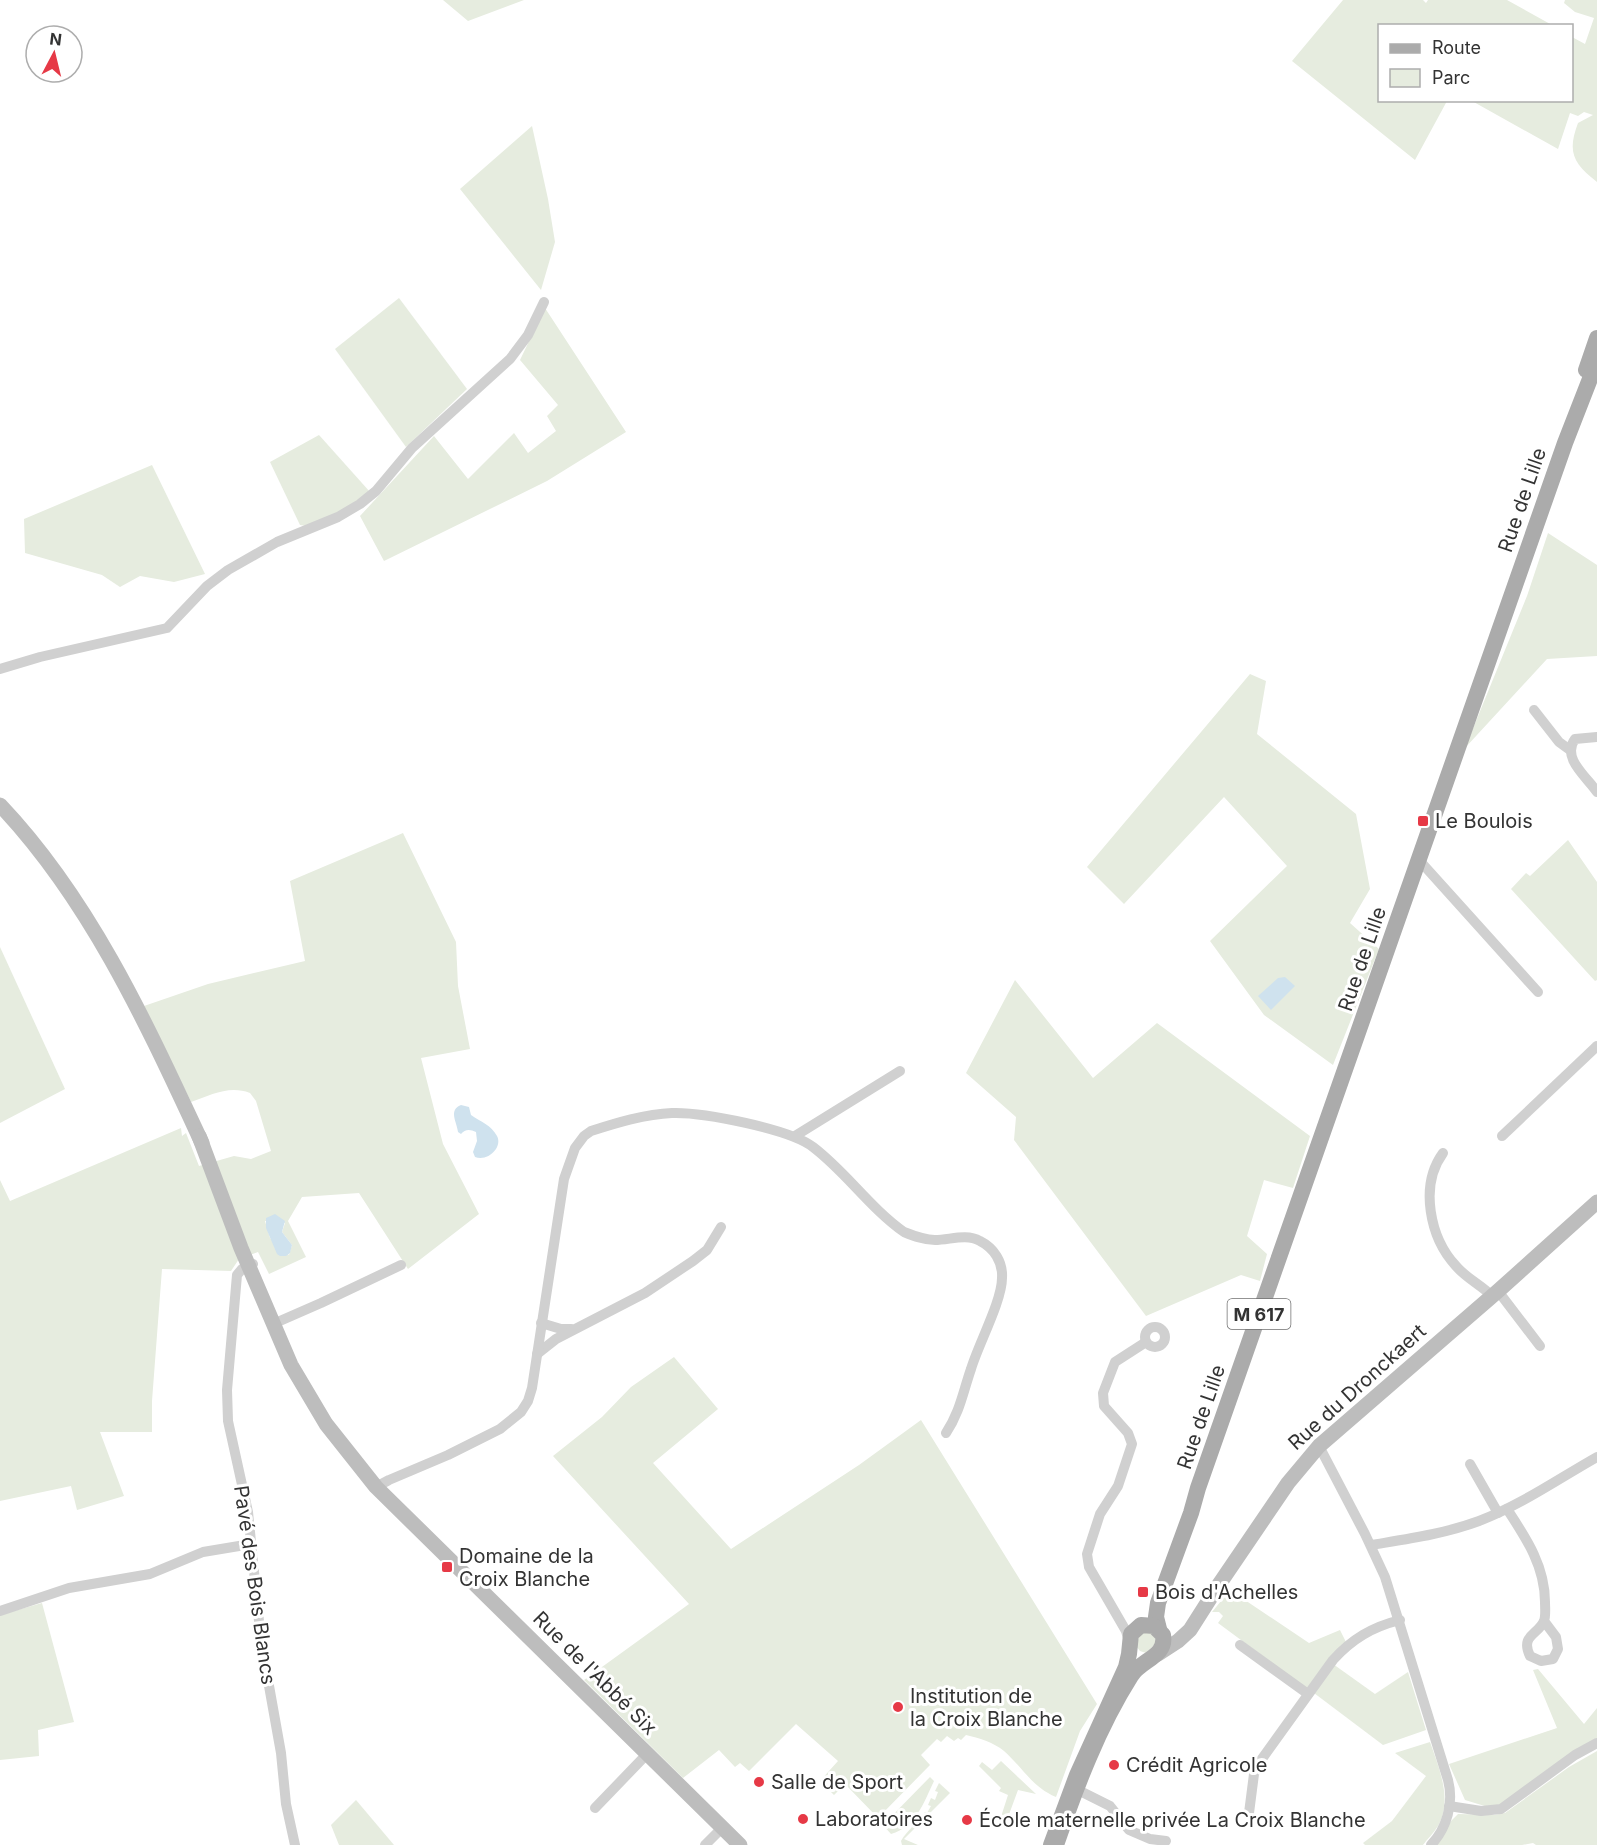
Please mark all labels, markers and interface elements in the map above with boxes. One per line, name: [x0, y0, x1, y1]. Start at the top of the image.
north arrow: [24, 24, 84, 84]
legend: [1378, 24, 1573, 102]
text: N: [49, 28, 63, 50]
text: Route: [1432, 37, 1481, 58]
text: Parc: [1432, 67, 1470, 88]
street label: Rue de Lille: [1493, 445, 1551, 555]
place label: Le Boulois: [1435, 809, 1533, 833]
marker: Le Boulois: [1416, 814, 1430, 828]
street label: Rue de Lille: [1333, 904, 1391, 1014]
road number: M 617: [1228, 1299, 1290, 1329]
street label: Rue du Dronckaert: [1283, 1319, 1431, 1455]
street label: Rue de Lille: [1172, 1362, 1230, 1472]
street label: Pavé des Bois Blancs: [229, 1484, 281, 1686]
place label: Domaine de la Croix Blanche: [459, 1544, 594, 1591]
marker: Domaine de la Croix Blanche: [440, 1560, 454, 1574]
place label: Bois d'Achelles: [1155, 1580, 1298, 1604]
marker: Bois d'Achelles: [1136, 1585, 1150, 1599]
street label: Rue de l'Abbé Six: [528, 1606, 662, 1740]
place label: Institution de la Croix Blanche: [910, 1684, 1063, 1731]
marker: Institution de la Croix Blanche: [891, 1700, 905, 1714]
place label: Crédit Agricole: [1126, 1753, 1267, 1777]
marker: Crédit Agricole: [1107, 1758, 1121, 1772]
place label: Salle de Sport: [771, 1770, 903, 1794]
marker: Salle de Sport: [752, 1775, 766, 1789]
place label: Laboratoires: [815, 1807, 933, 1831]
place label: École maternelle privée La Croix Blanche: [979, 1807, 1366, 1832]
marker: Laboratoires: [796, 1812, 810, 1826]
marker: École maternelle privée La Croix Blanche: [960, 1813, 974, 1827]

